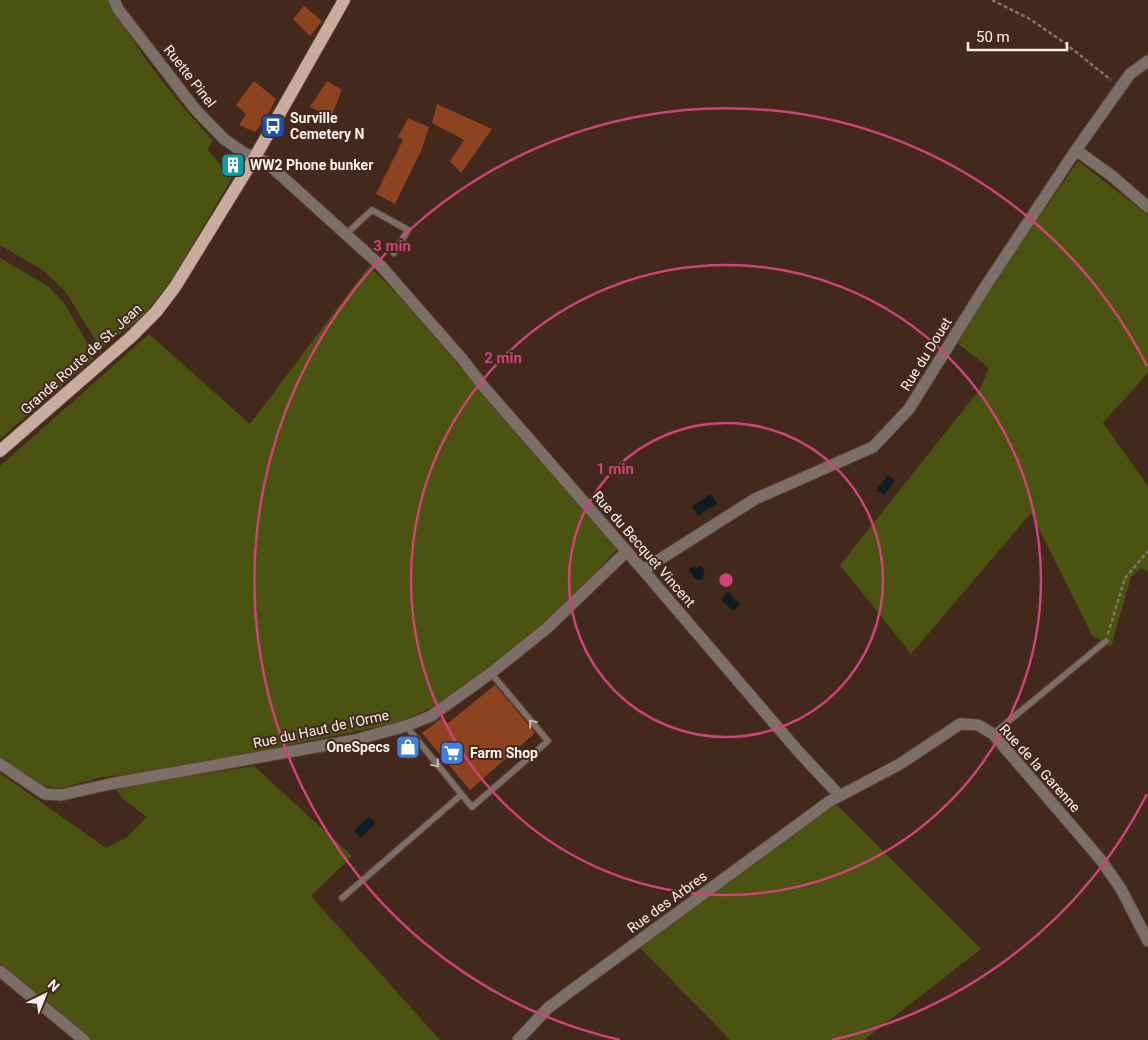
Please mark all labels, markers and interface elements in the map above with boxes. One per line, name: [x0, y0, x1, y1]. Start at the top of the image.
scale bar: [968, 20, 1067, 52]
text: 50 m: [976, 28, 1010, 46]
street label: Ruette Pinel: [161, 42, 219, 110]
place label: Surville Cemetery N: [290, 110, 364, 142]
bus stop icon: Surville Cemetery N: [260, 113, 286, 139]
building icon: WW2 Phone bunker: [220, 152, 246, 178]
place label: WW2 Phone bunker: [250, 157, 373, 173]
text: 3 min: [373, 237, 411, 255]
street label: Grande Route de St. Jean: [17, 300, 145, 418]
street label: Rue du Douet: [897, 314, 955, 394]
text: 2 min: [484, 349, 522, 367]
text: 1 min: [596, 460, 634, 478]
street label: Rue du Becquet Vincent: [589, 488, 699, 610]
centre of rings: [717, 571, 735, 589]
street label: Rue du Haut de l'Orme: [252, 707, 390, 751]
one-way arrow: [529, 719, 538, 728]
street label: Rue de la Garenne: [996, 721, 1084, 815]
shop icon: OneSpecs: [395, 734, 421, 760]
place label: OneSpecs: [326, 739, 390, 755]
supermarket icon: Farm Shop: [439, 740, 465, 766]
place label: Farm Shop: [470, 745, 538, 761]
one-way arrow: [431, 759, 440, 768]
street label: Rue des Arbres: [624, 868, 710, 936]
north arrow: [20, 970, 70, 1020]
text: N: [45, 976, 63, 995]

